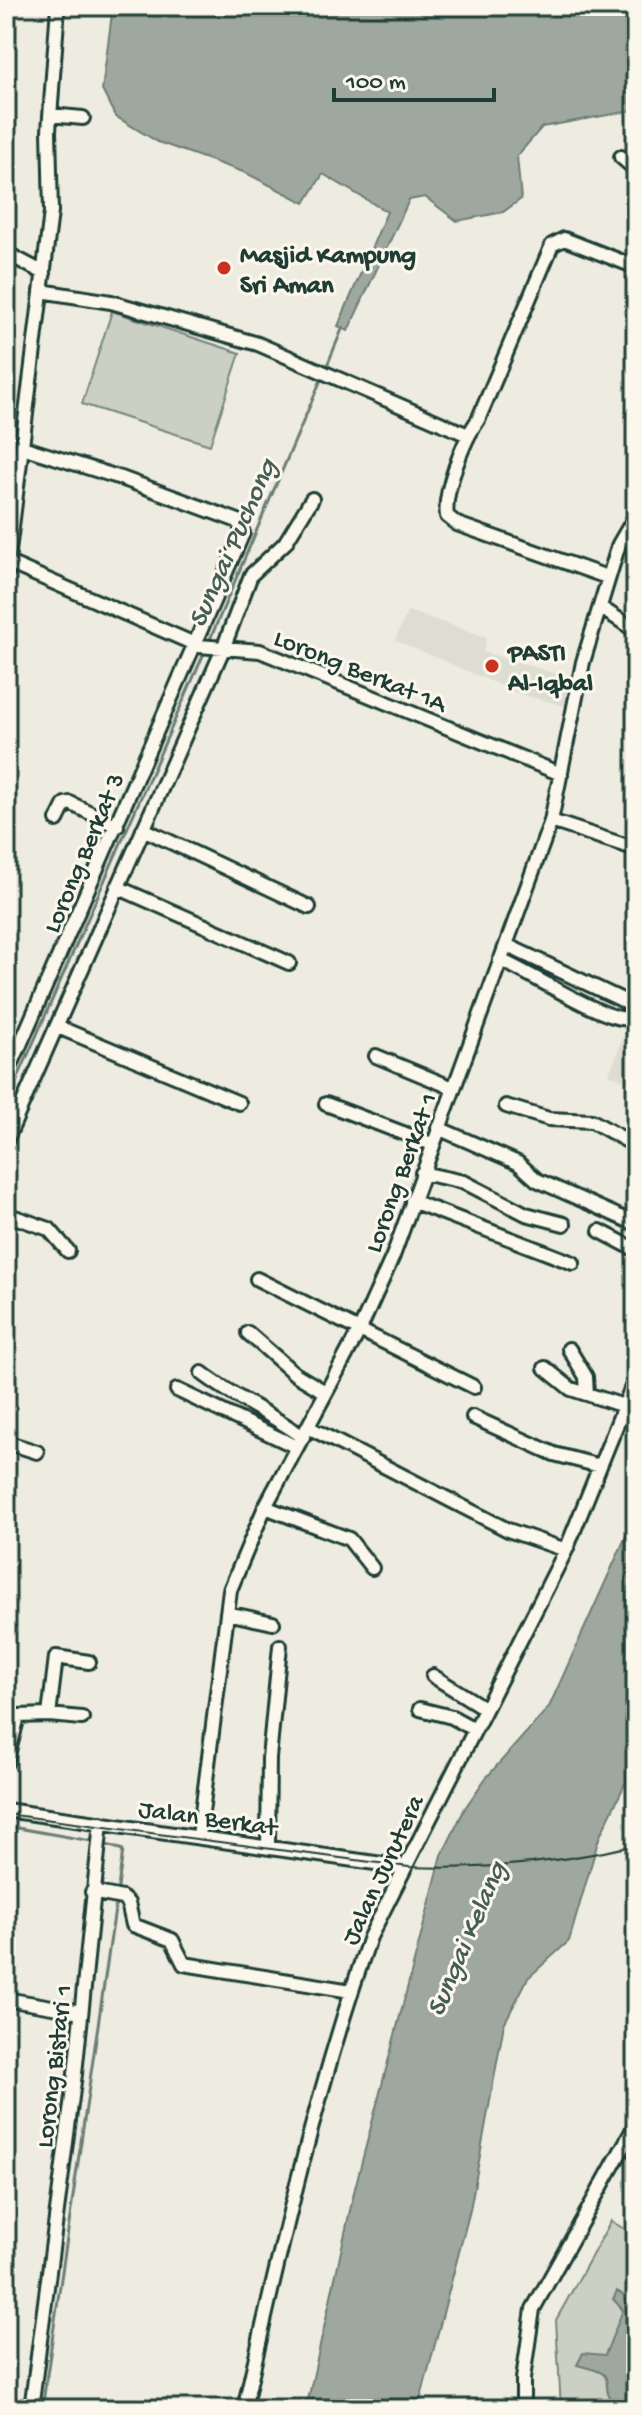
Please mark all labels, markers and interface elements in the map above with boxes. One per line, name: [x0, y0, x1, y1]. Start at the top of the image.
scale bar: [334, 52, 494, 102]
text: 100 m: [345, 69, 406, 98]
place label: Masjid Kampung Sri Aman: [240, 242, 416, 303]
marker: Masjid Kampung Sri Aman: [215, 259, 233, 277]
water label: Sungai Puchong: [182, 453, 287, 633]
street label: Lorong Berkat 1A: [268, 624, 452, 723]
place label: PASTI Al-Iqbal: [506, 640, 593, 701]
marker: PASTI Al-Iqbal: [483, 657, 501, 675]
street label: Lorong Berkat 3: [38, 769, 134, 939]
street label: Lorong Berkat 1: [360, 1089, 447, 1258]
street label: Jalan Jurutera: [337, 1790, 434, 1951]
street label: Jalan Berkat: [136, 1795, 281, 1846]
water label: Sungai Kelang: [421, 1856, 516, 2022]
street label: Lorong Bistari 1: [31, 1983, 82, 2150]

